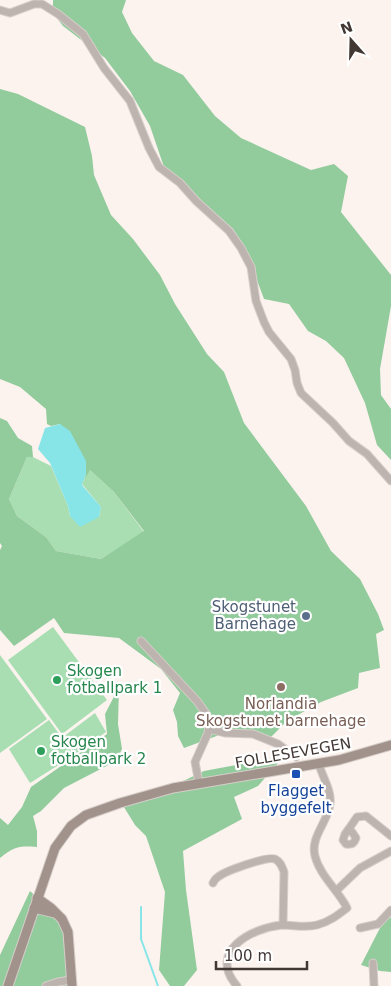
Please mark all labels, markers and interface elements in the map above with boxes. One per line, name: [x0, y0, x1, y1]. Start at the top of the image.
north arrow: [326, 15, 376, 65]
text: N: [338, 18, 355, 37]
place label: Skogstunet Barnehage: [212, 598, 296, 633]
marker: Skogstunet Barnehage: [300, 610, 312, 622]
place label: Skogen fotballpark 1: [67, 662, 162, 697]
marker: Skogen fotballpark 1: [51, 674, 63, 686]
marker: Norlandia Skogstunet barnehage: [275, 681, 287, 693]
place label: Norlandia Skogstunet barnehage: [196, 695, 366, 730]
place label: Skogen fotballpark 2: [51, 733, 146, 768]
street label: FOLLESEVEGEN: [233, 734, 353, 772]
marker: Skogen fotballpark 2: [35, 745, 47, 757]
marker: Flagget byggefelt: [290, 768, 302, 780]
place label: Flagget byggefelt: [260, 782, 332, 817]
scale bar: [216, 938, 307, 970]
text: 100 m: [224, 947, 272, 965]

